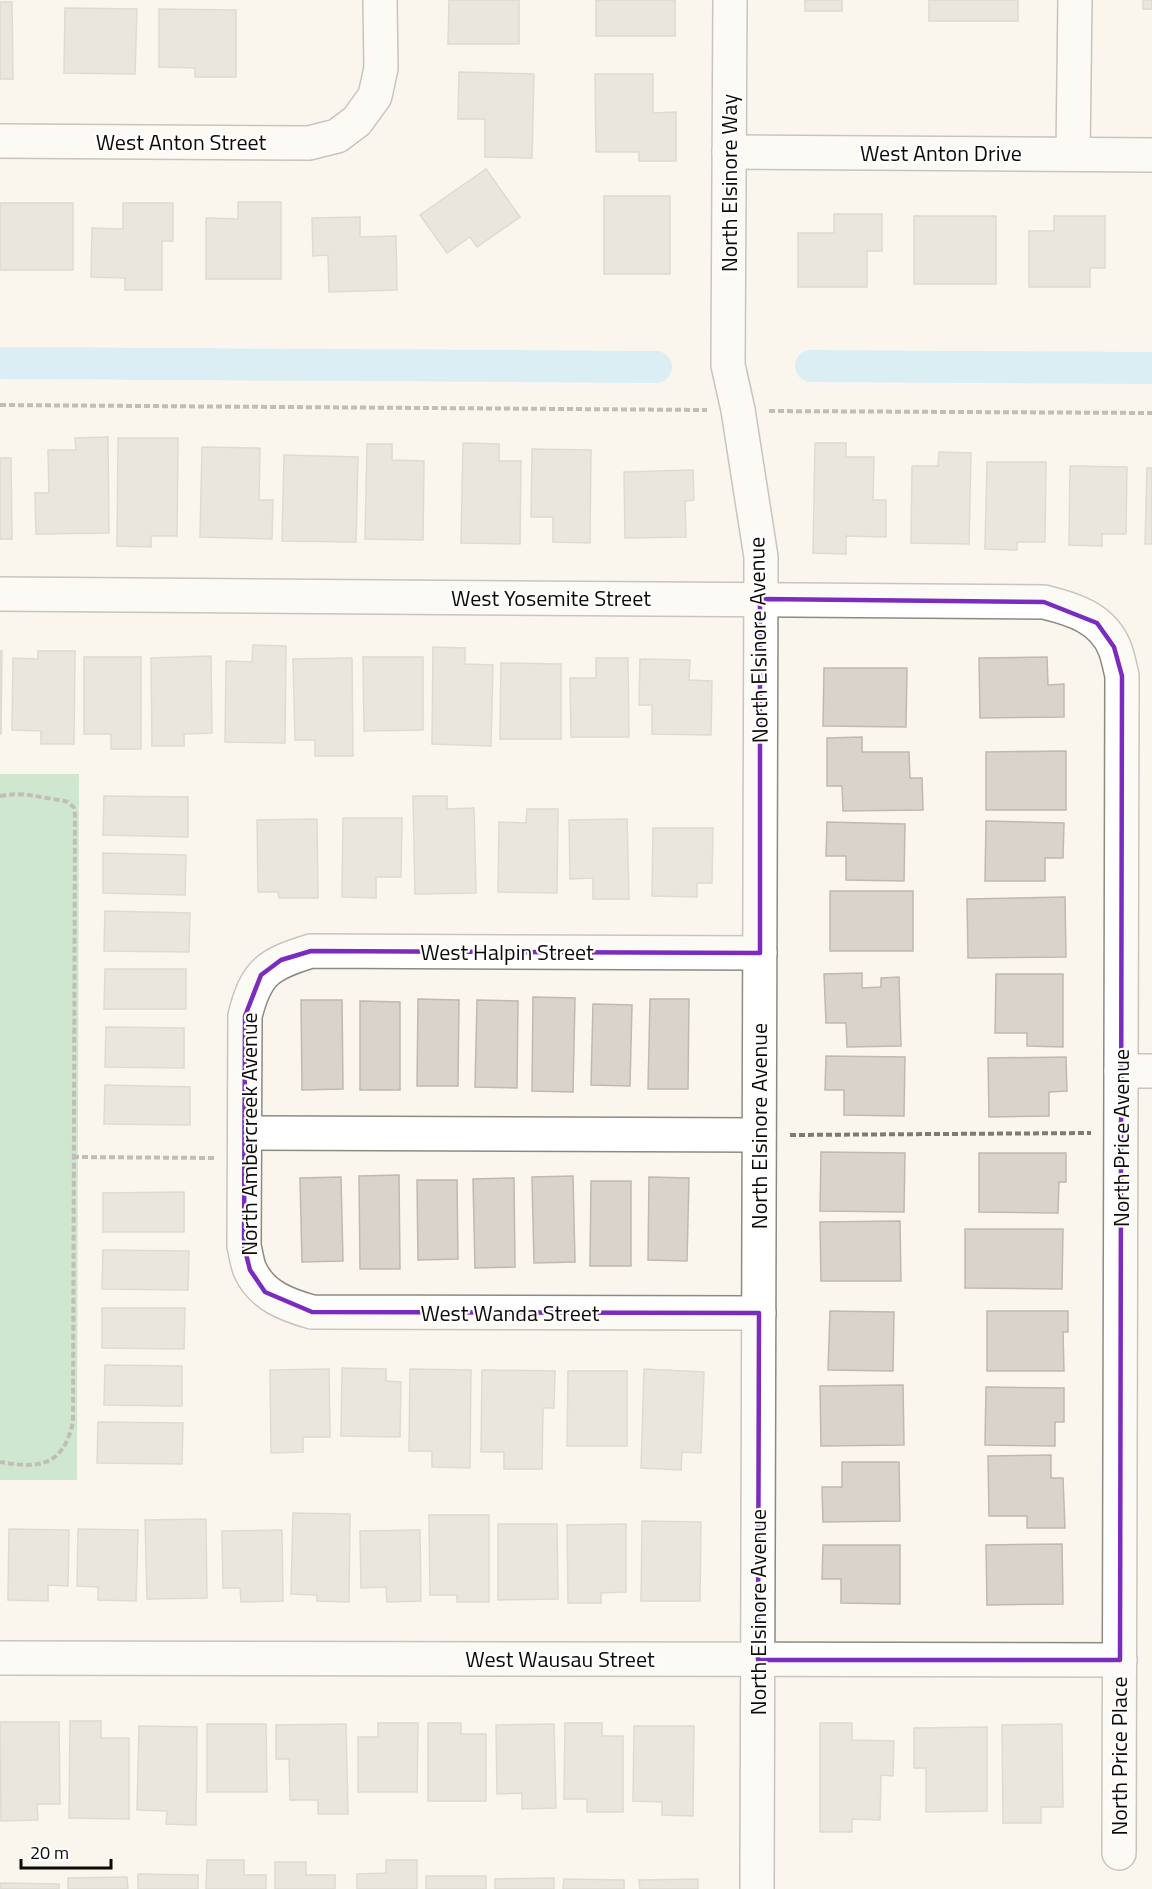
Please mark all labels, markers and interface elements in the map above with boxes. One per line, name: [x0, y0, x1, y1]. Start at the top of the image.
street label: North Elsinore Way: [712, 94, 746, 272]
street label: West Anton Street: [96, 125, 267, 159]
street label: West Anton Drive: [860, 136, 1022, 170]
street label: North Elsinore Avenue: [739, 537, 777, 743]
street label: West Yosemite Street: [451, 581, 651, 615]
street label: West Halpin Street: [420, 935, 594, 969]
street label: North Ambercreek Avenue: [232, 1012, 266, 1256]
street label: North Elsinore Avenue: [742, 1023, 776, 1229]
street label: North Price Avenue: [1104, 1049, 1138, 1227]
street label: West Wanda Street: [420, 1296, 600, 1330]
street label: North Elsinore Avenue: [741, 1509, 775, 1715]
street label: West Wausau Street: [465, 1642, 655, 1676]
street label: North Price Place: [1102, 1677, 1136, 1835]
scale bar: [21, 1832, 111, 1870]
text: 20 m: [30, 1839, 69, 1866]

